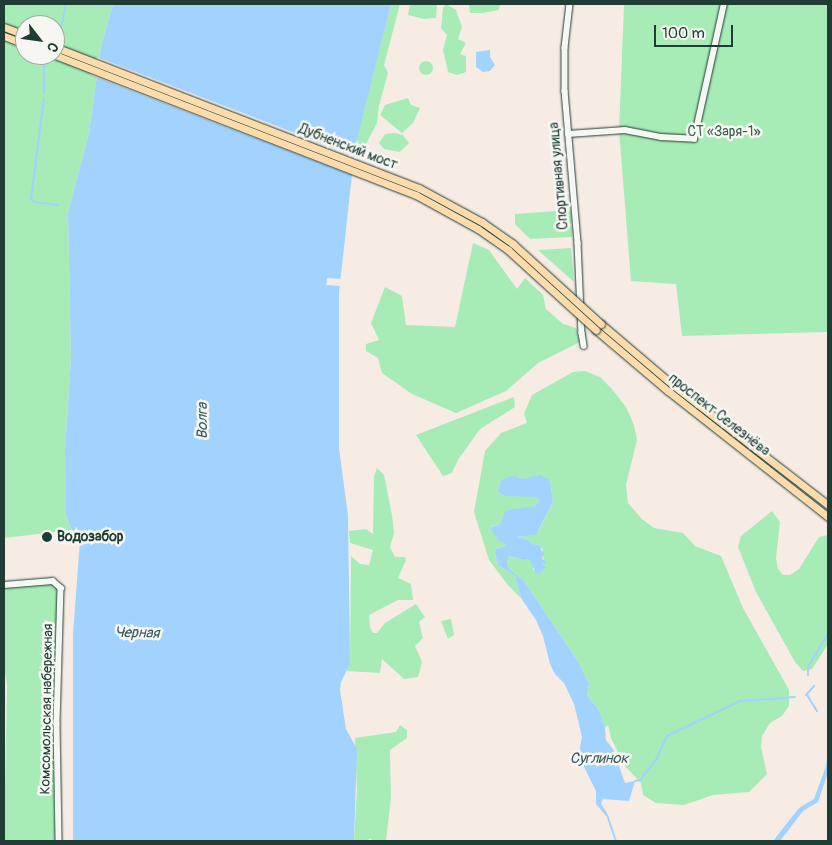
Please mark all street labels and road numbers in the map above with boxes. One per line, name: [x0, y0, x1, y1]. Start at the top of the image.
street label: Дубненский мост: [296, 120, 400, 174]
street label: Спортивная улица: [546, 121, 572, 231]
street label: проспект Селезнёва: [665, 370, 773, 460]
street label: Комсомольская набережная: [37, 623, 57, 795]

